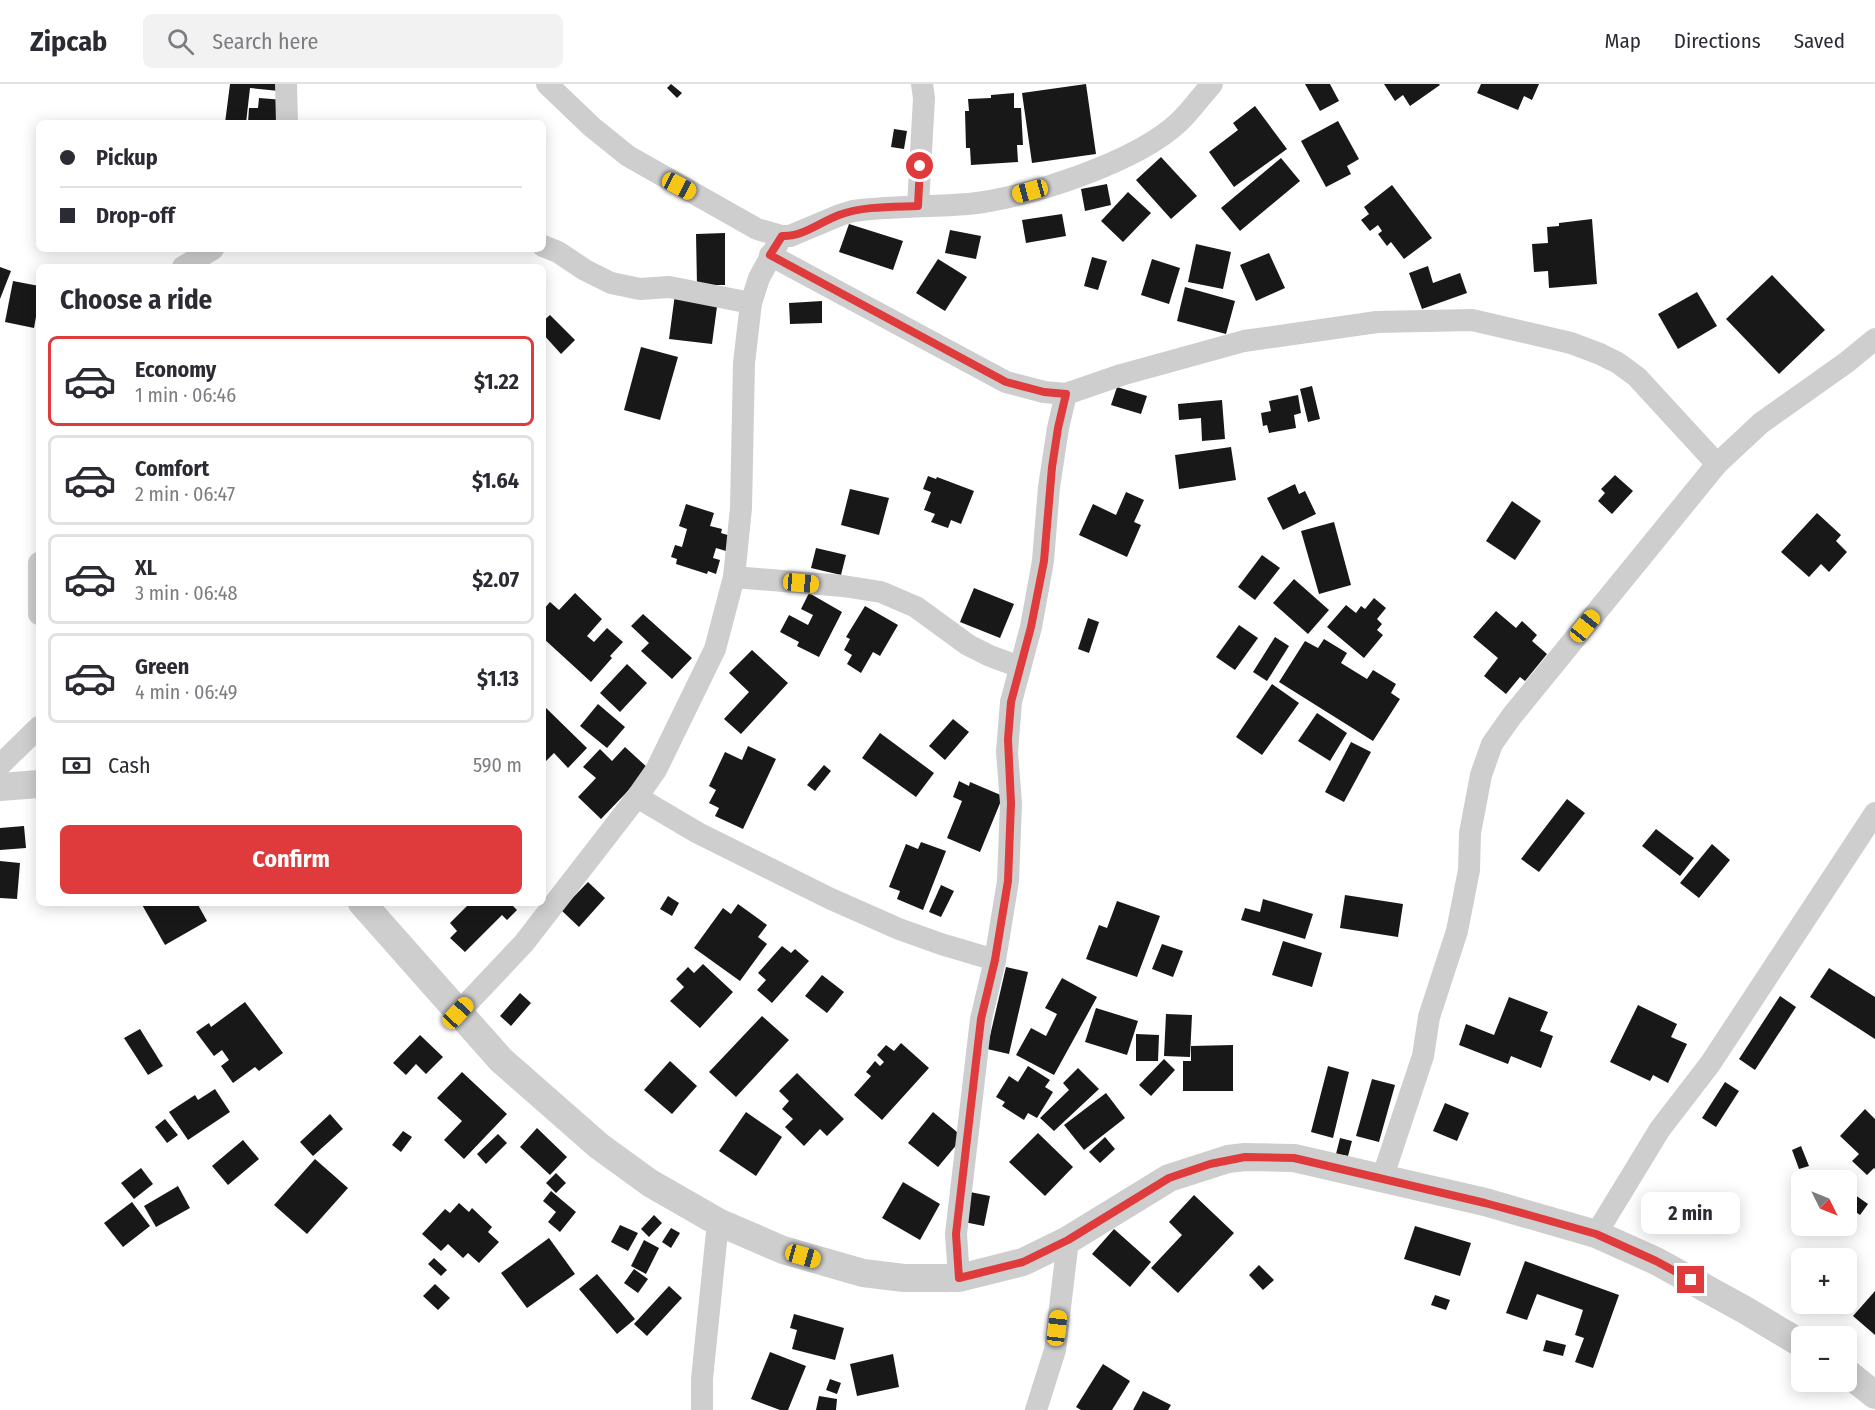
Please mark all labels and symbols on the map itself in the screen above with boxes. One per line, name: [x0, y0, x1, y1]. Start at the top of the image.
route start: [906, 152, 933, 179]
car: [659, 170, 699, 202]
car: [1010, 178, 1050, 204]
car: [782, 572, 820, 594]
car: [1567, 606, 1603, 646]
car: [439, 994, 477, 1032]
north arrow: [1791, 1170, 1857, 1236]
callout: 2 min: [1642, 1193, 1740, 1235]
car: [783, 1242, 823, 1270]
route end: [1677, 1266, 1704, 1293]
car: [1046, 1309, 1068, 1347]

